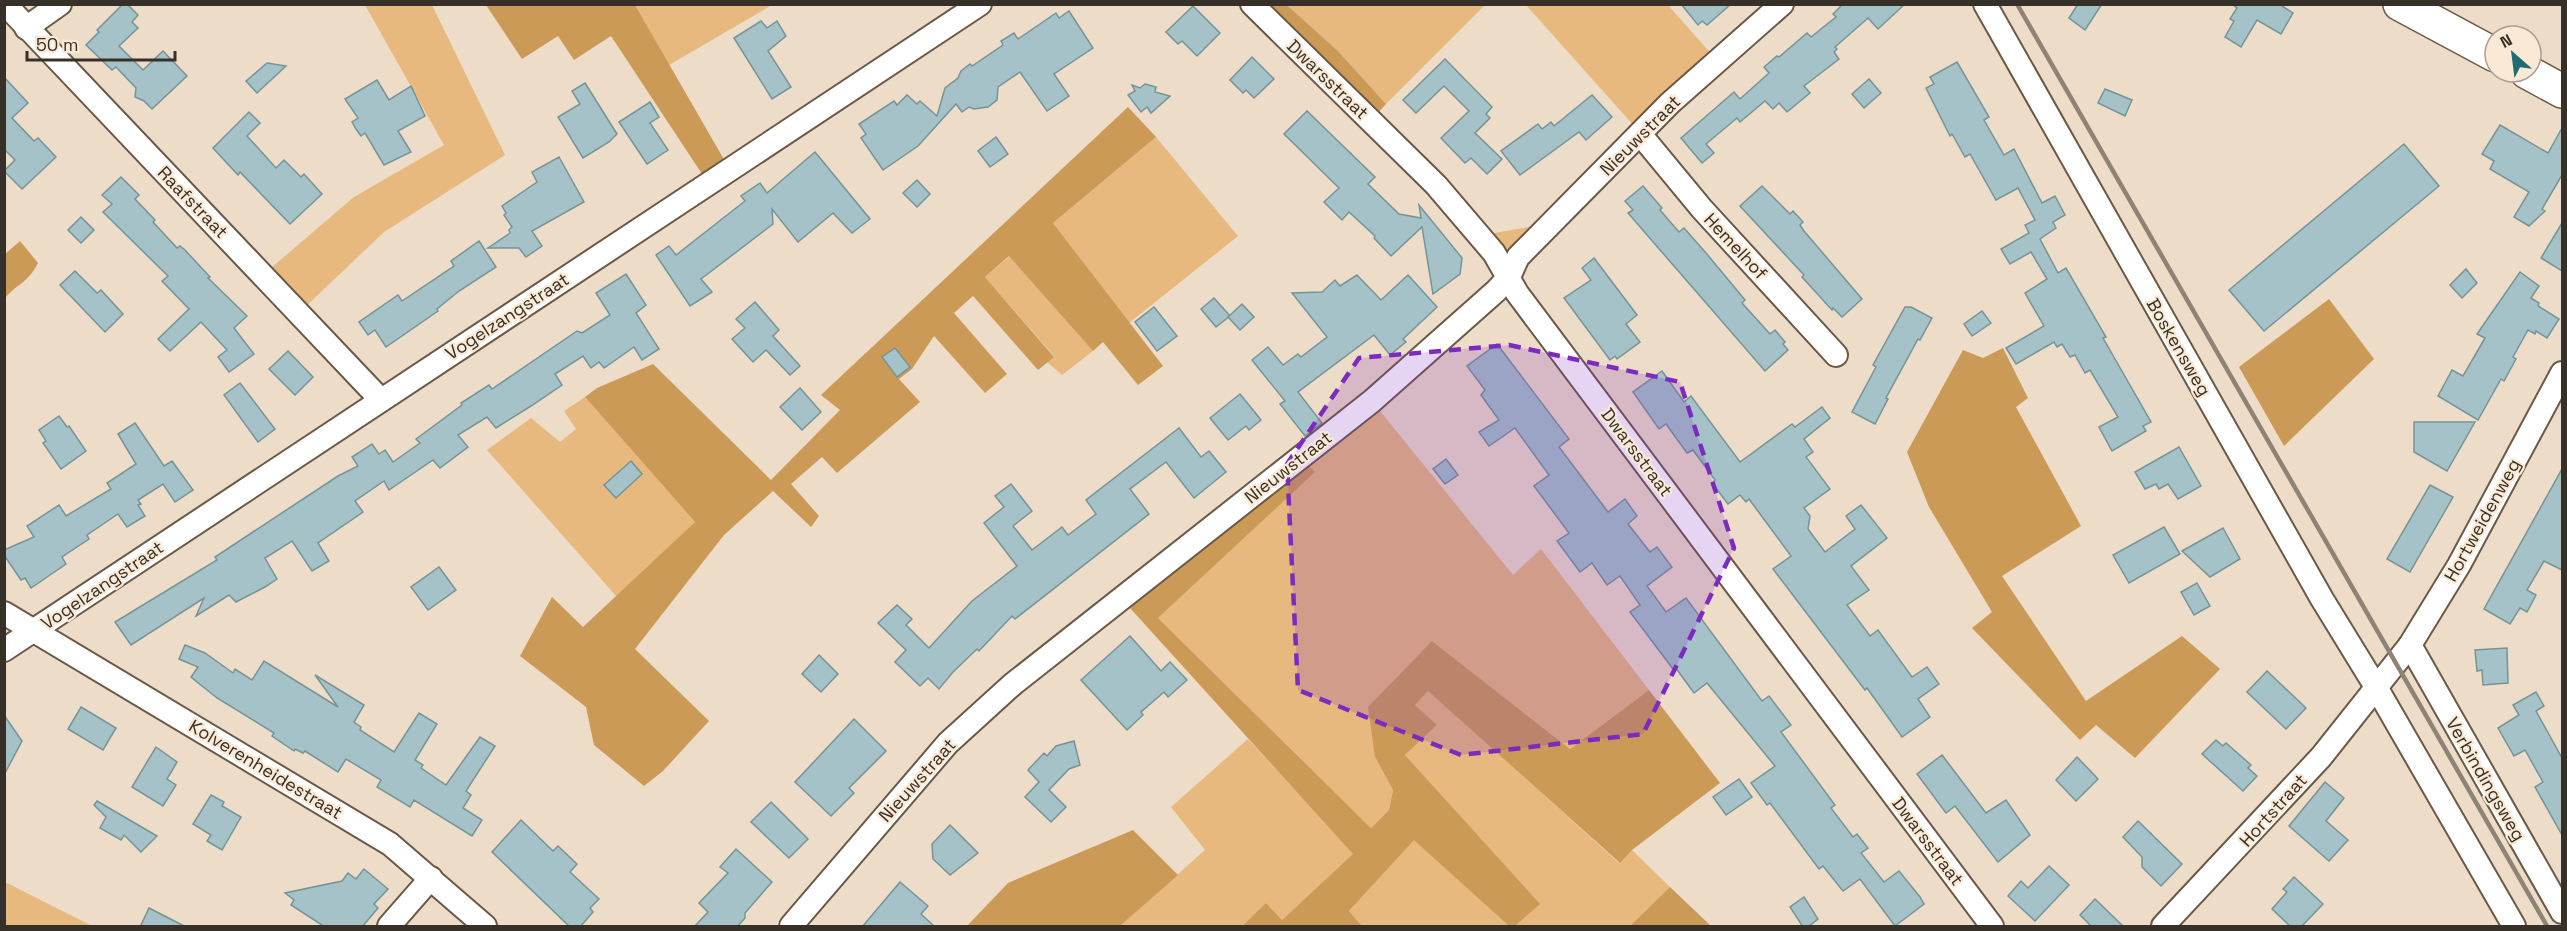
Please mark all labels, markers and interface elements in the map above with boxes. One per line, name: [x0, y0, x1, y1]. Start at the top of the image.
scale bar: [27, 24, 176, 62]
north arrow: [2483, 24, 2543, 84]
text: N: [2497, 29, 2516, 53]
text: 50 m: [36, 33, 78, 56]
street label: Dwarsstraat: [1282, 34, 1374, 124]
street label: Nieuwstraat: [1595, 90, 1685, 180]
street label: Raafstraat: [153, 161, 233, 243]
street label: Hemelhof: [1699, 208, 1773, 284]
street label: Vogelzangstraat: [441, 267, 573, 365]
street label: Boskensweg: [2142, 294, 2216, 400]
street label: Dwarsstraat: [1596, 403, 1678, 501]
street label: Nieuwstraat: [1240, 426, 1336, 508]
street label: Hortweidenweg: [2439, 455, 2525, 585]
street label: Vogelzangstraat: [36, 536, 168, 634]
street label: Verbindingsweg: [2441, 713, 2531, 845]
street label: Kolverenheidestraat: [185, 714, 347, 824]
street label: Nieuwstraat: [873, 733, 961, 827]
street label: Hortstraat: [2234, 769, 2312, 851]
street label: Dwarsstraat: [1887, 792, 1969, 890]

